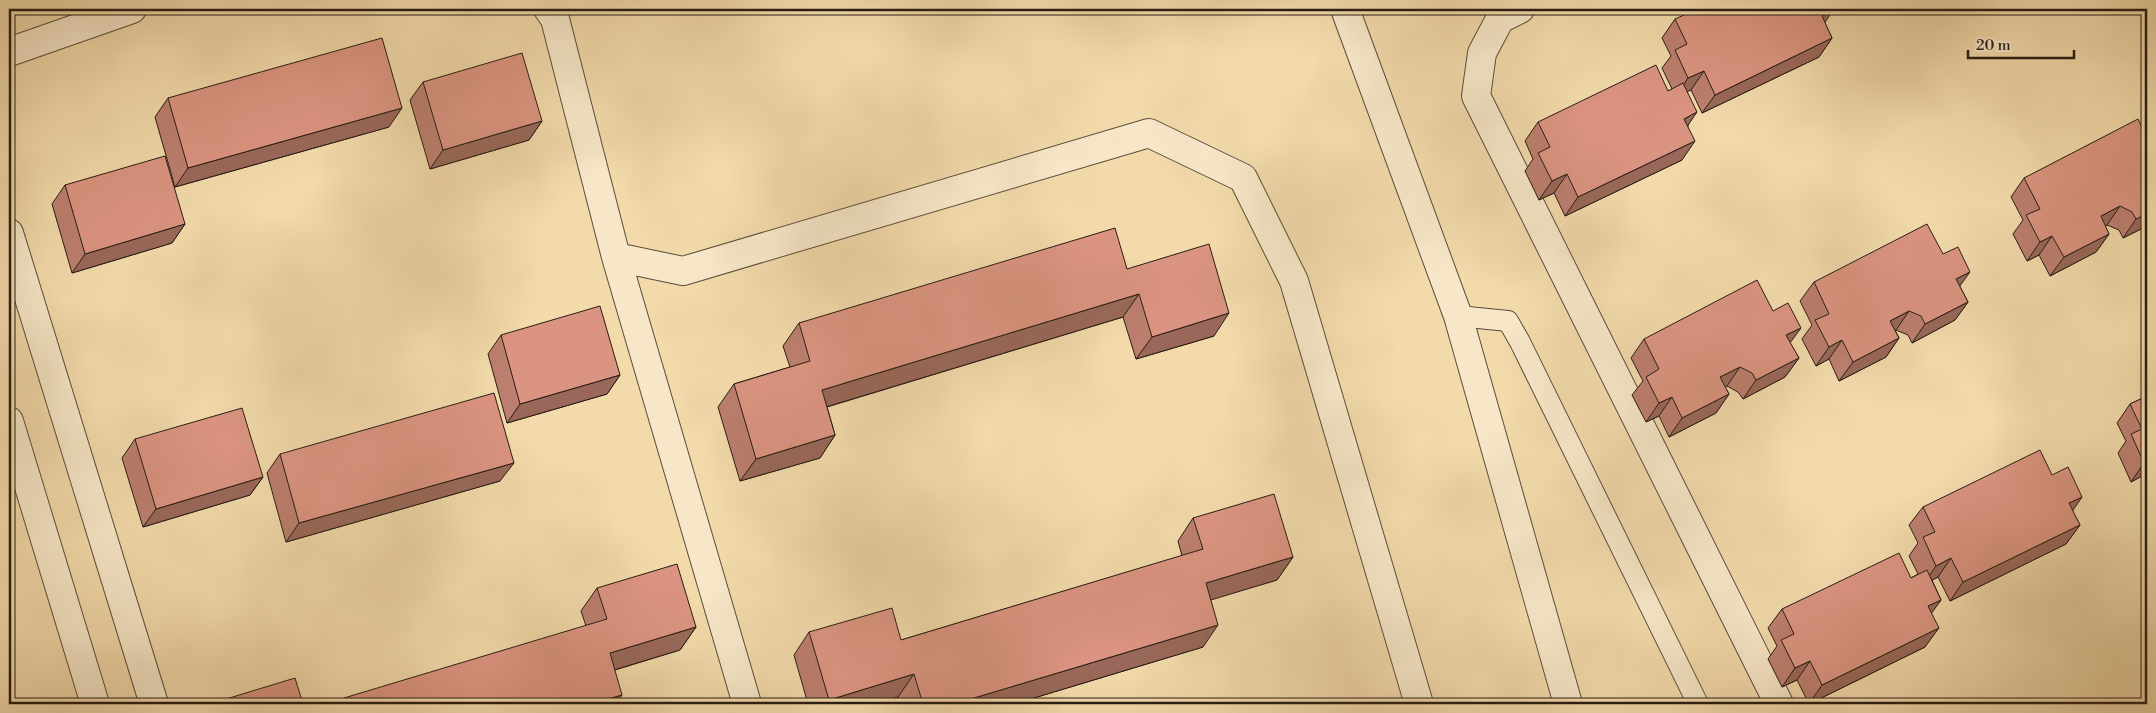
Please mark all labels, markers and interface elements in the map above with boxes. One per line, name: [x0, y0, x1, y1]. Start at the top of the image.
scale bar: [1968, 28, 2075, 60]
text: 20 m: [1976, 36, 2011, 55]

